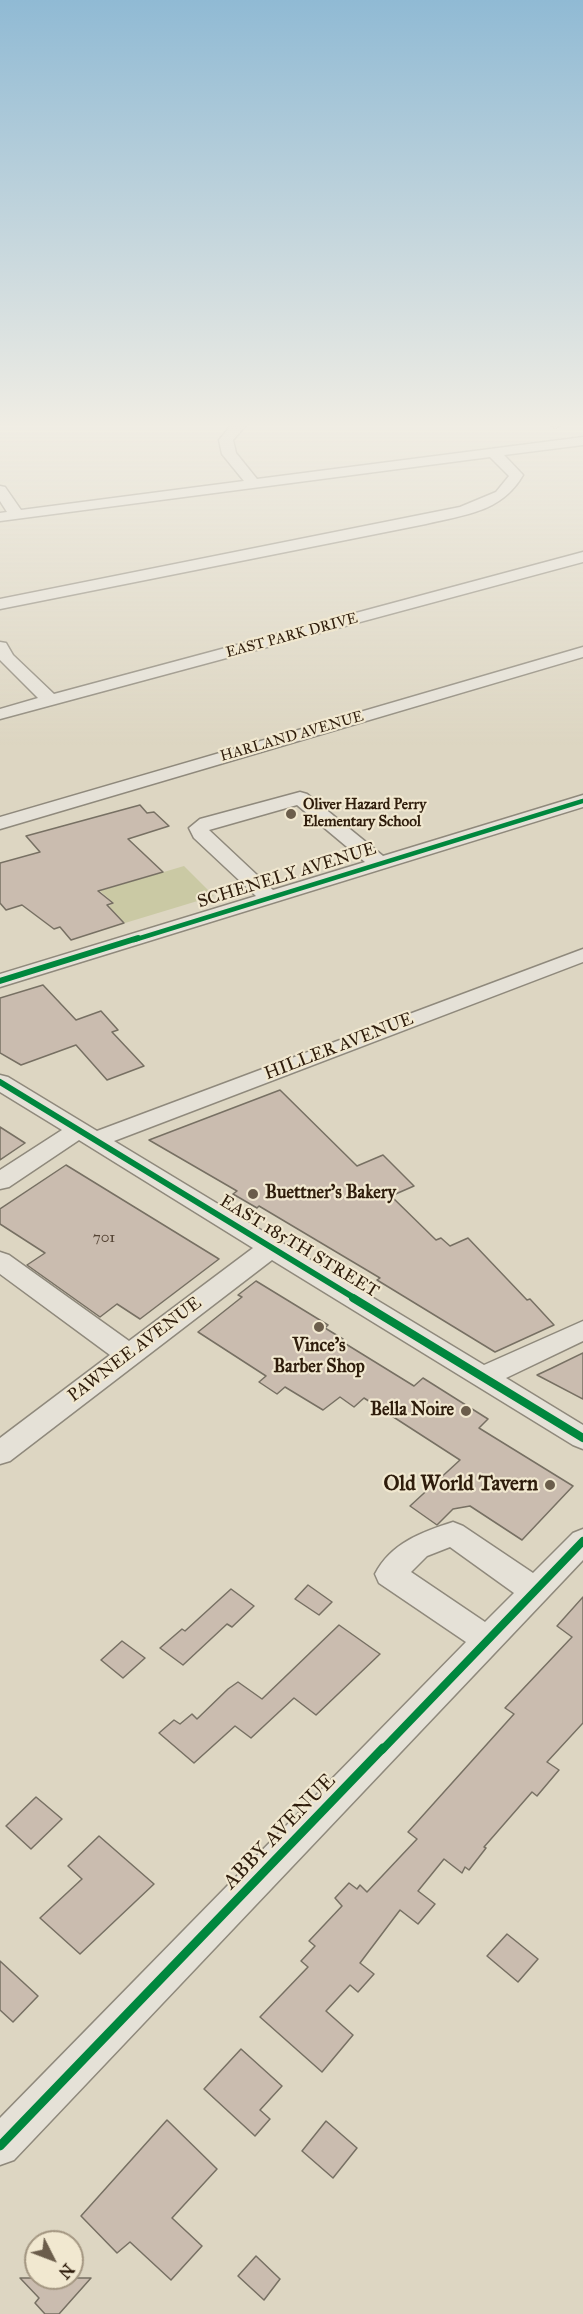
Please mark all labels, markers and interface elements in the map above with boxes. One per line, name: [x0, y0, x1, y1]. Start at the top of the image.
street label: EAST PARK DRIVE: [224, 610, 360, 662]
street label: HARLAND AVENUE: [218, 708, 366, 766]
place label: Oliver Hazard Perry Elementary School: [303, 796, 426, 831]
marker: Oliver Hazard Perry Elementary School: [284, 807, 298, 821]
street label: SCHENELY AVENUE: [195, 838, 379, 914]
street label: HILLER AVENUE: [261, 1009, 417, 1085]
place label: Buettner's Bakery: [265, 1183, 396, 1205]
marker: Buettner's Bakery: [246, 1187, 260, 1201]
street label: EAST 185TH STREET: [215, 1191, 383, 1303]
house number: 701: [93, 1229, 115, 1247]
street label: PAWNEE AVENUE: [64, 1293, 206, 1407]
marker: Vince's Barber Shop: [312, 1320, 326, 1334]
place label: Vince's Barber Shop: [273, 1336, 365, 1378]
place label: Bella Noire: [370, 1400, 454, 1422]
marker: Bella Noire: [459, 1404, 473, 1418]
place label: Old World Tavern: [384, 1472, 538, 1498]
marker: Old World Tavern: [543, 1478, 557, 1492]
street label: ABBY AVENUE: [218, 1769, 342, 1895]
north arrow: [24, 2230, 84, 2290]
text: N: [55, 2260, 78, 2282]

